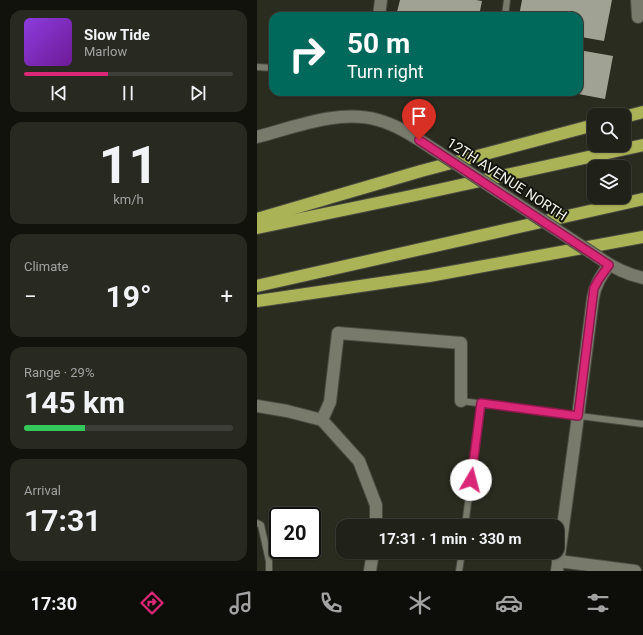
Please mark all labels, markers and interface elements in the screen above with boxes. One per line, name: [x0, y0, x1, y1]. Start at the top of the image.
text: Slow Tide: [84, 26, 150, 44]
text: 50 m: [347, 27, 410, 60]
icon: right: [281, 28, 333, 80]
text: Marlow: [84, 44, 127, 59]
text: Turn right: [347, 61, 424, 82]
icon: previous: [48, 82, 70, 104]
icon: pause: [117, 82, 139, 104]
icon: next: [187, 82, 209, 104]
pin: [402, 99, 436, 140]
icon: arrive: [408, 105, 430, 127]
map controls: [587, 108, 631, 204]
button: search: [587, 108, 631, 152]
street label: 12TH AVENUE NORTH: [444, 134, 570, 224]
text: 11: [99, 135, 158, 196]
button: layers: [587, 160, 631, 204]
text: km/h: [113, 192, 144, 207]
text: Climate: [24, 259, 68, 274]
text: 19°: [105, 279, 152, 314]
text: −: [24, 284, 37, 309]
text: +: [221, 284, 233, 309]
text: Range · 29%: [24, 365, 94, 380]
text: 145 km: [24, 385, 125, 420]
position arrow: [450, 459, 492, 501]
text: Arrival: [24, 483, 61, 498]
text: 17:31: [24, 503, 101, 538]
speed limit sign: 20: [269, 507, 321, 559]
text: 17:31 · 1 min · 330 m: [379, 530, 521, 548]
icon: directions: [138, 589, 166, 617]
icon: music: [227, 589, 255, 617]
icon: phone: [317, 589, 345, 617]
icon: climate: [406, 589, 434, 617]
icon: car: [495, 589, 523, 617]
icon: filters: [584, 589, 612, 617]
text: 17:30: [31, 593, 77, 614]

